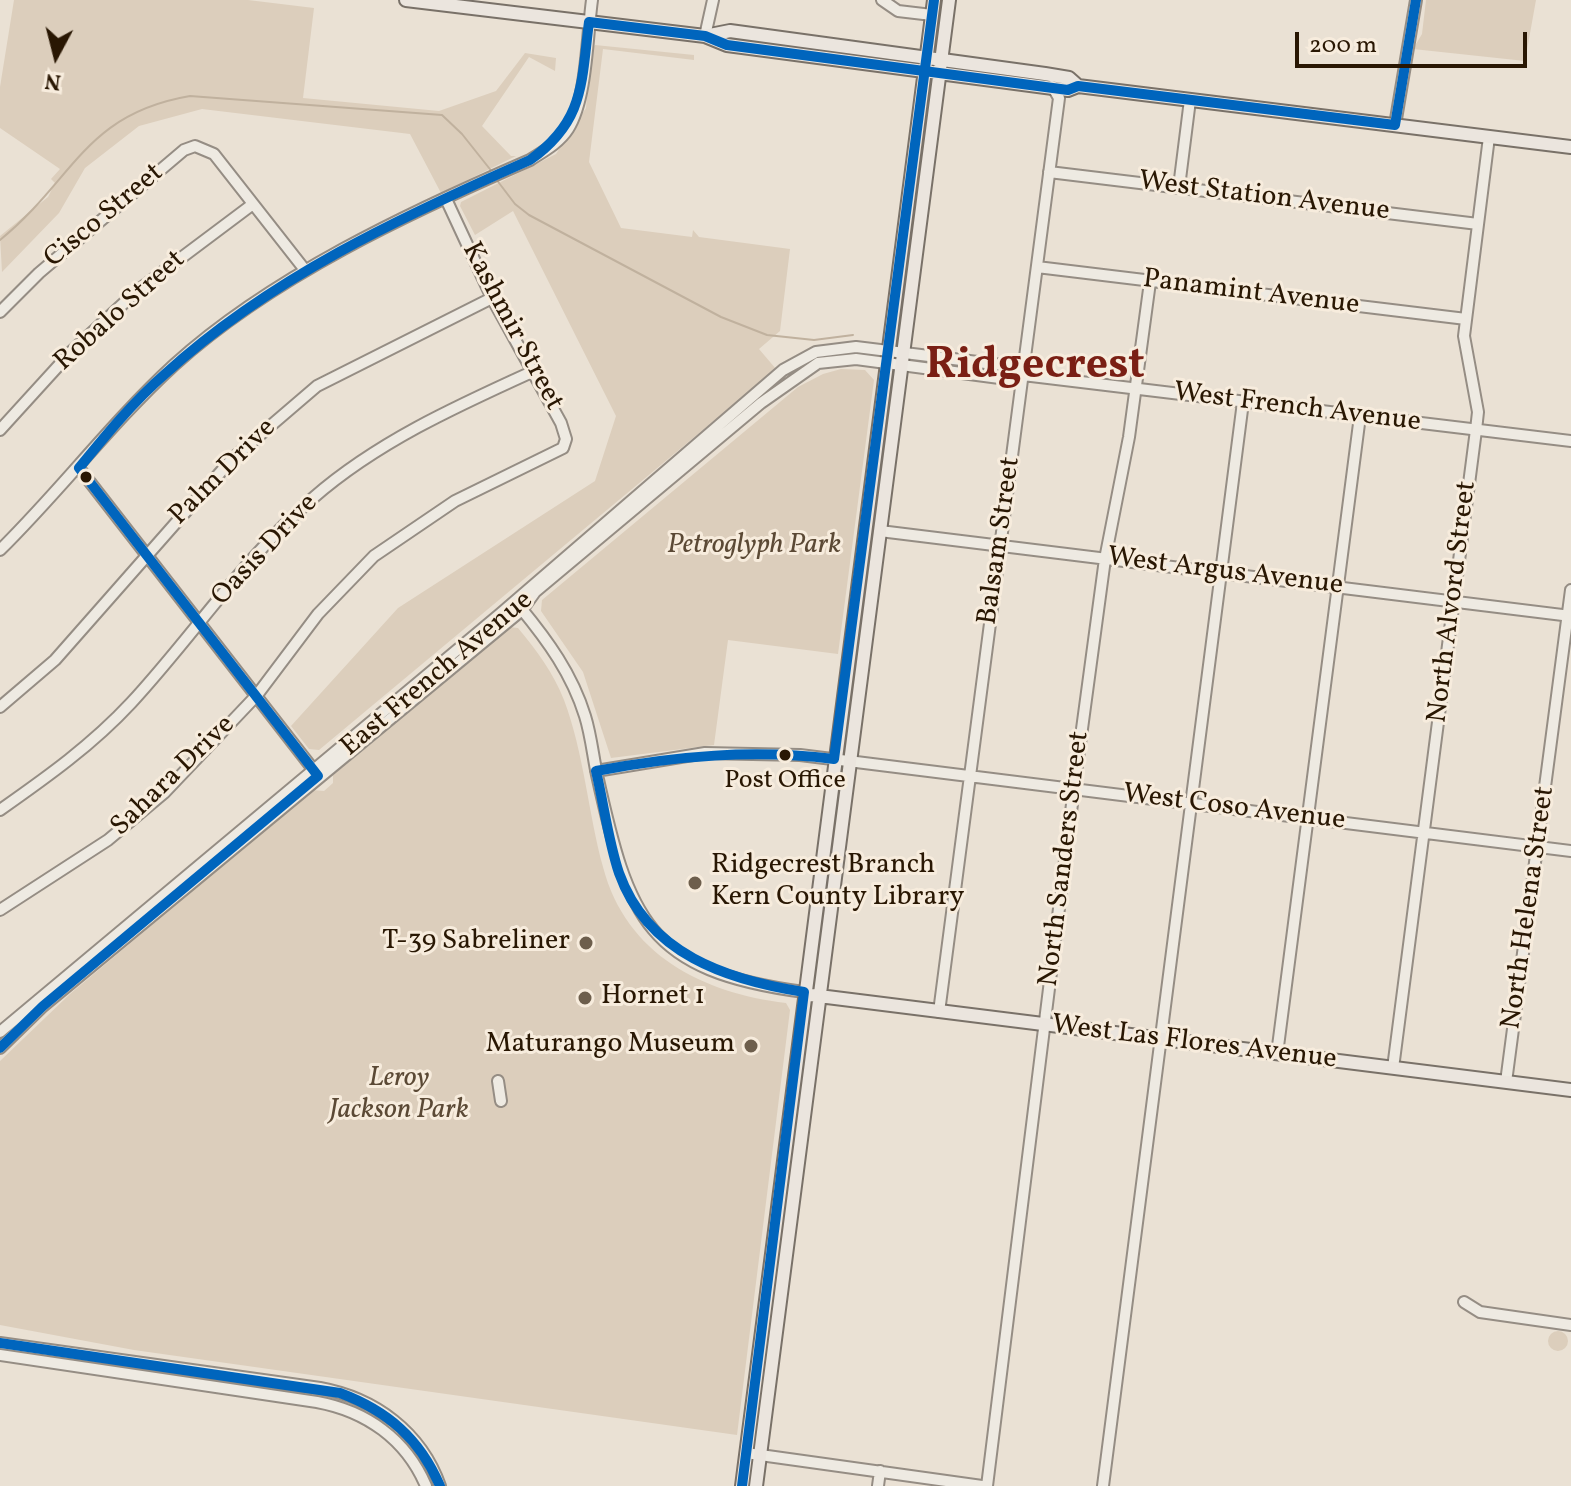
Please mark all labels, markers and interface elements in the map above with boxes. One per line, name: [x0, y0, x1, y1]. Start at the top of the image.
north arrow: [16, 16, 96, 96]
scale bar: [1299, 16, 1531, 66]
text: 200 m: [1309, 29, 1377, 63]
text: N: [43, 64, 63, 97]
street label: Cisco Street: [39, 157, 171, 277]
street label: West Station Avenue: [1137, 166, 1391, 230]
street label: Kashmir Street: [453, 237, 569, 417]
street label: Robalo Street: [49, 244, 193, 380]
street label: Panamint Avenue: [1141, 264, 1361, 324]
district label: Ridgecrest: [925, 343, 1145, 395]
street label: West French Avenue: [1171, 377, 1423, 441]
street label: Palm Drive: [164, 413, 284, 533]
street label: Balsam Street: [973, 455, 1029, 627]
unlabelled marker: [78, 469, 94, 485]
street label: North Alvord Street: [1422, 479, 1486, 725]
street label: Oasis Drive: [206, 488, 326, 614]
park label: Petroglyph Park: [667, 530, 841, 564]
street label: West Argus Avenue: [1105, 542, 1345, 604]
street label: East French Avenue: [335, 585, 541, 765]
street label: Sahara Drive: [105, 709, 243, 845]
street label: North Sanders Street: [1034, 729, 1098, 989]
marker: Post Office: [777, 747, 793, 763]
place label: Post Office: [724, 766, 846, 798]
street label: West Coso Avenue: [1121, 779, 1347, 839]
street label: North Helena Street: [1496, 784, 1564, 1032]
place label: Ridgecrest Branch Kern County Library: [711, 850, 964, 916]
marker: Ridgecrest Branch Kern County Library: [686, 874, 704, 892]
place label: T-39 Sabreliner: [382, 926, 570, 960]
marker: T-39 Sabreliner: [577, 934, 595, 952]
place label: Hornet 1: [601, 981, 705, 1015]
marker: Hornet 1: [576, 989, 594, 1007]
street label: West Las Flores Avenue: [1050, 1010, 1338, 1078]
place label: Maturango Museum: [485, 1029, 735, 1063]
marker: Maturango Museum: [742, 1037, 760, 1055]
park label: Leroy Jackson Park: [329, 1063, 469, 1129]

